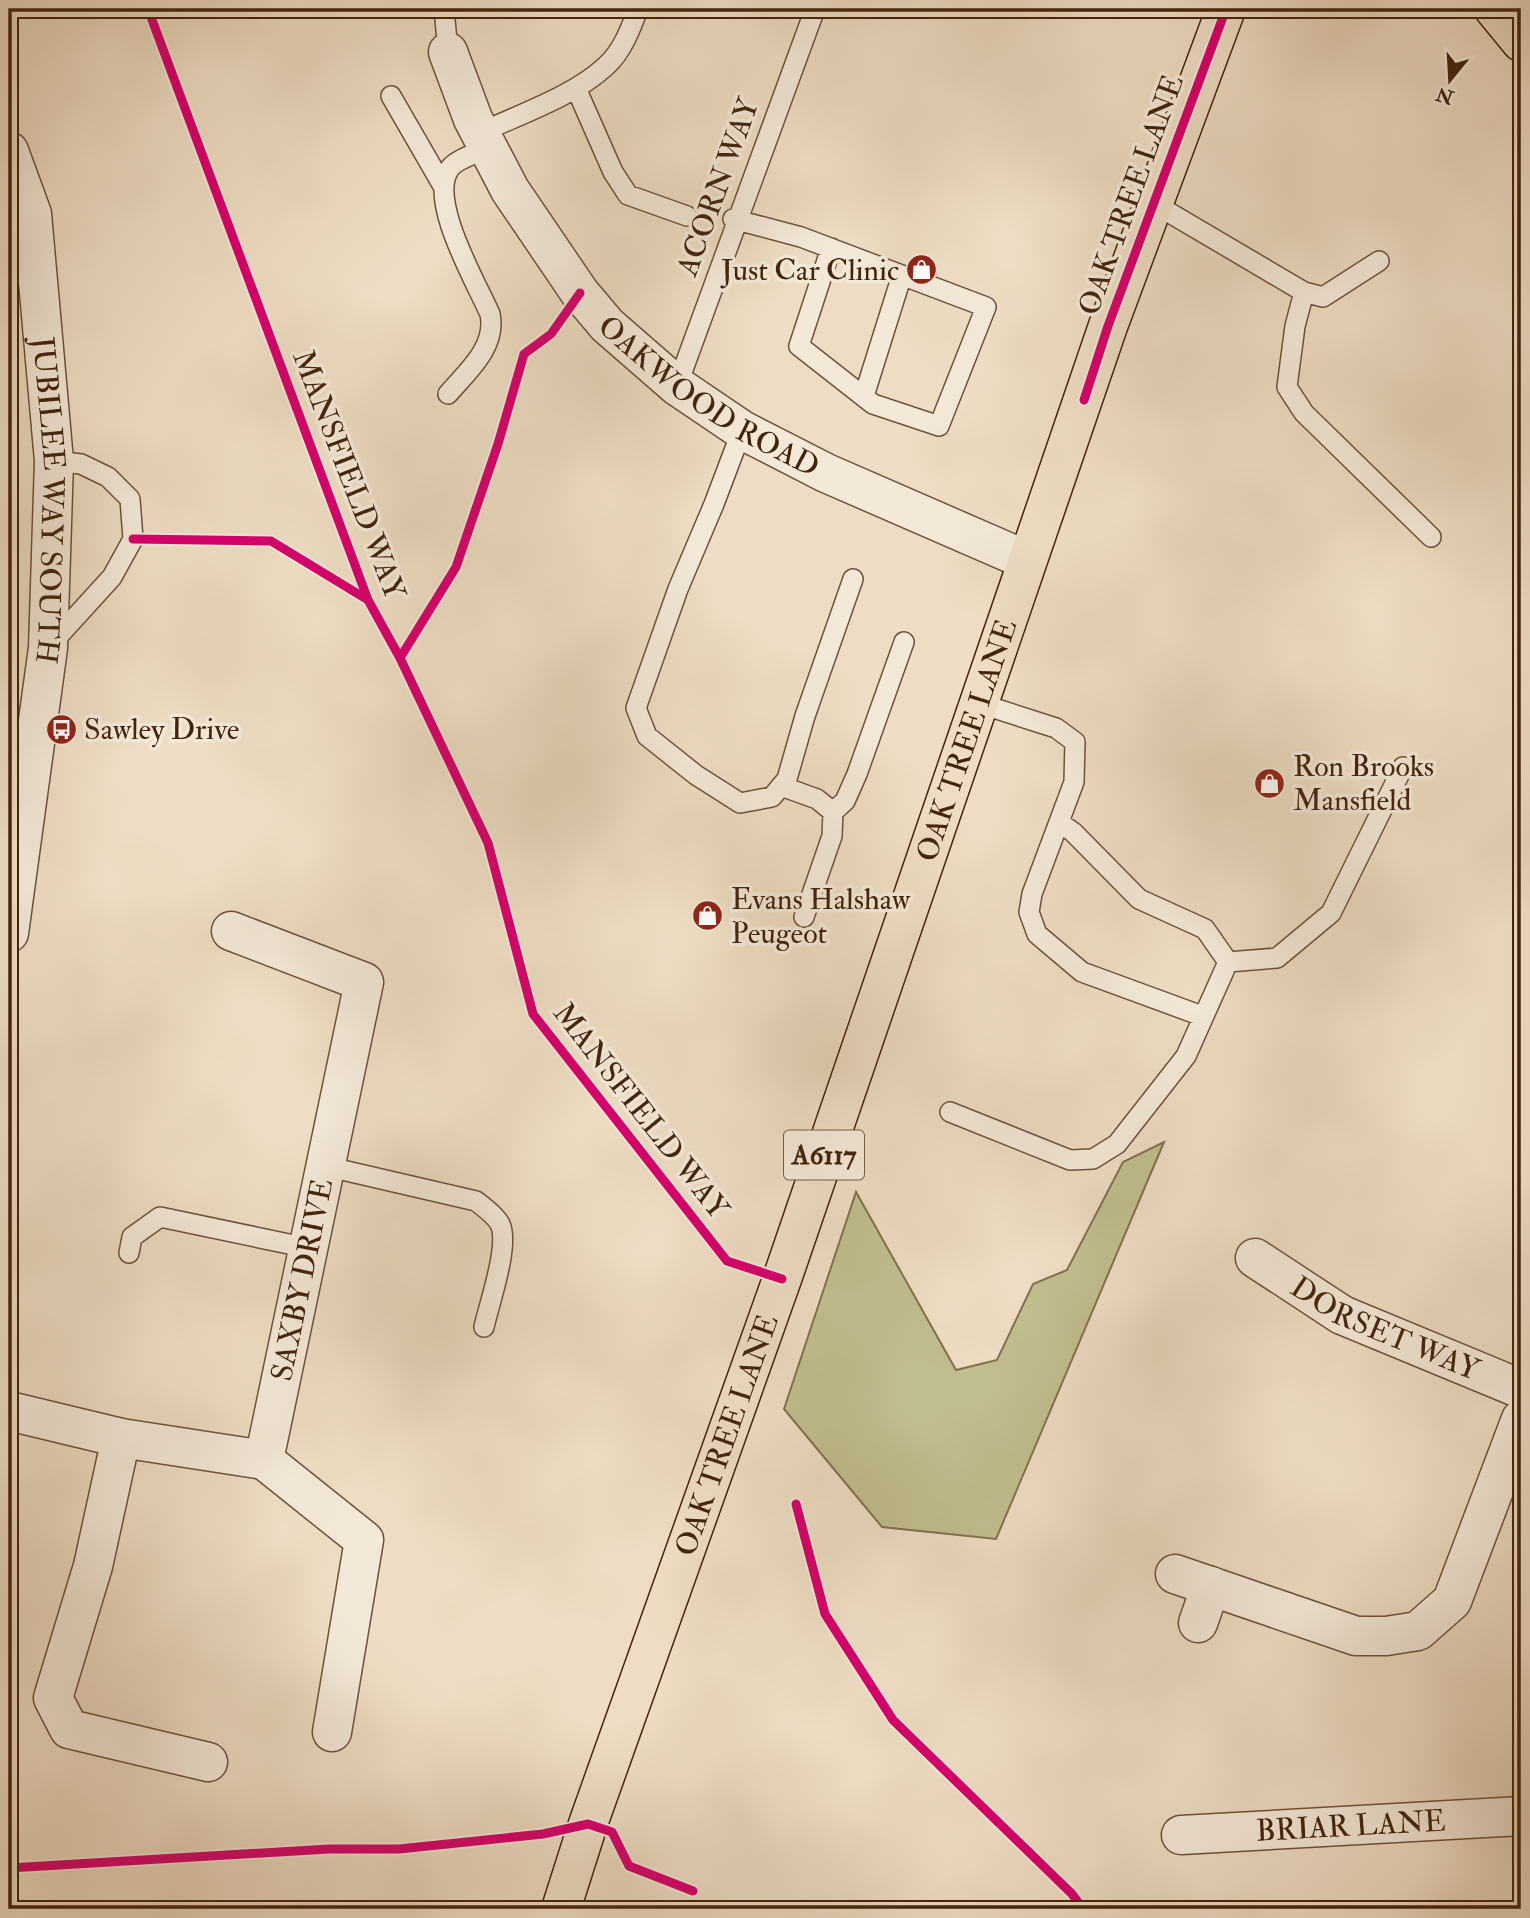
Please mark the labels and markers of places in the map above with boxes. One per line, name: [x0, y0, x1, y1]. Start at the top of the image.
place label: Just Car Clinic: [720, 252, 899, 289]
shop icon: Just Car Clinic: [905, 253, 939, 287]
place label: Sawley Drive: [84, 711, 239, 748]
bus stop icon: Sawley Drive: [44, 712, 78, 746]
place label: Ron Brooks Mansfield: [1293, 748, 1434, 819]
shop icon: Ron Brooks Mansfield: [1253, 766, 1287, 800]
place label: Evans Halshaw Peugeot: [731, 881, 911, 952]
shop icon: Evans Halshaw Peugeot: [691, 899, 725, 933]

